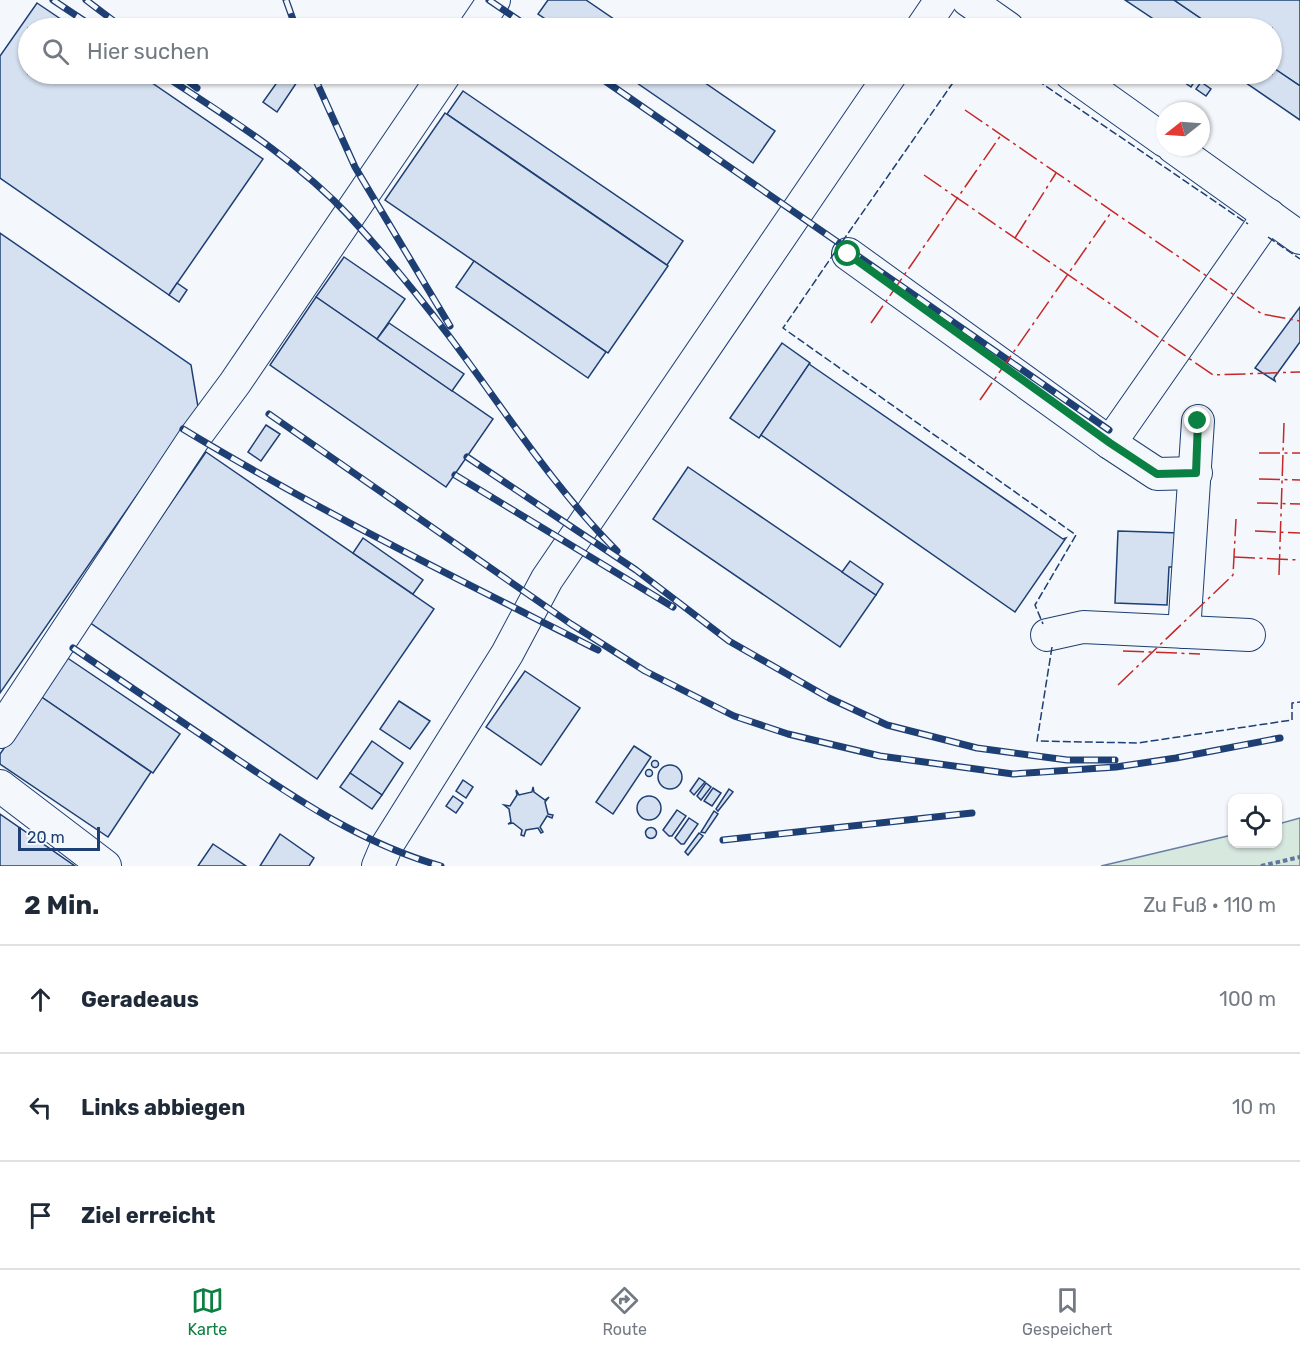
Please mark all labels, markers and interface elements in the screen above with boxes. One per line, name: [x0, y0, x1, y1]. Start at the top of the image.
search box: [18, 18, 1282, 84]
icon: search: [39, 35, 72, 68]
text: Hier suchen: [87, 38, 209, 65]
north arrow: [1156, 102, 1210, 156]
route start: [834, 240, 860, 266]
route end: [1184, 407, 1210, 433]
map controls: [1228, 794, 1282, 848]
button: locate: [1228, 794, 1282, 848]
scale bar: [18, 824, 100, 852]
text: 20 m: [27, 828, 65, 847]
text: 2 Min.: [24, 890, 100, 921]
text: Zu Fuß · 110 m: [1143, 893, 1276, 917]
icon: ahead: [24, 983, 57, 1016]
text: Geradeaus: [81, 986, 199, 1013]
text: 100 m: [1219, 987, 1276, 1011]
icon: left: [24, 1091, 57, 1124]
text: Links abbiegen: [81, 1094, 245, 1121]
text: 10 m: [1232, 1095, 1276, 1119]
icon: arrive: [24, 1199, 57, 1232]
text: Ziel erreicht: [81, 1202, 215, 1229]
tab: Karte: [188, 1284, 227, 1339]
tab: Route: [602, 1284, 647, 1339]
tab: Gespeichert: [1022, 1284, 1112, 1339]

